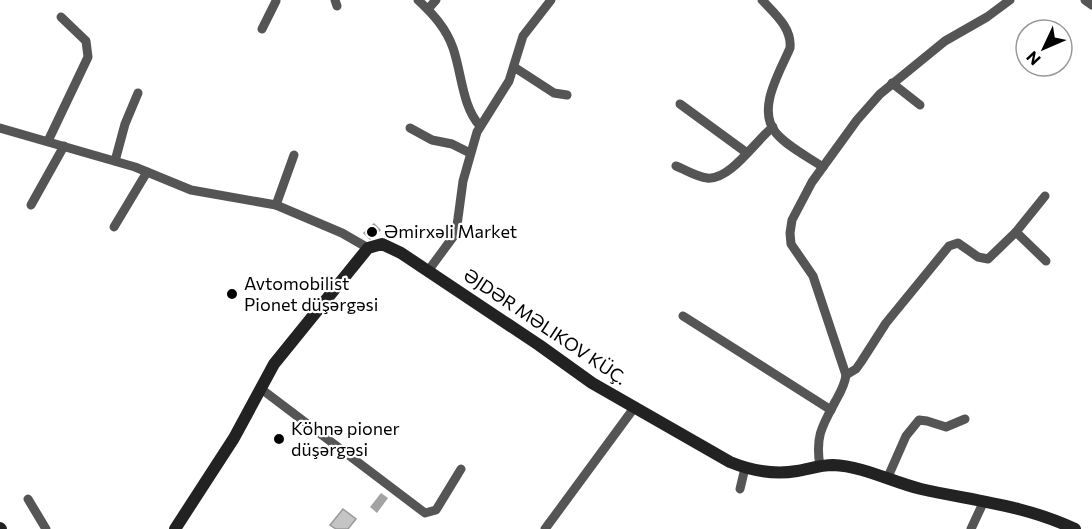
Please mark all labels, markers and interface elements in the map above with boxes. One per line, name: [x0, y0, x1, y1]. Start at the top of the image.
north arrow: [1014, 18, 1074, 78]
text: N: [1022, 48, 1044, 70]
place label: Əmirxəli Market: [384, 220, 517, 242]
marker: Əmirxəli Market: [365, 225, 379, 239]
street label: ƏJDƏR MƏLIKOV KÜÇ.: [460, 263, 631, 389]
place label: Avtomobilist Pionet düşərgəsi: [244, 272, 378, 315]
marker: Avtomobilist Pionet düşərgəsi: [225, 287, 239, 301]
place label: Köhnə pioner düşərgəsi: [291, 417, 400, 460]
marker: Köhnə pioner düşərgəsi: [272, 432, 286, 446]

